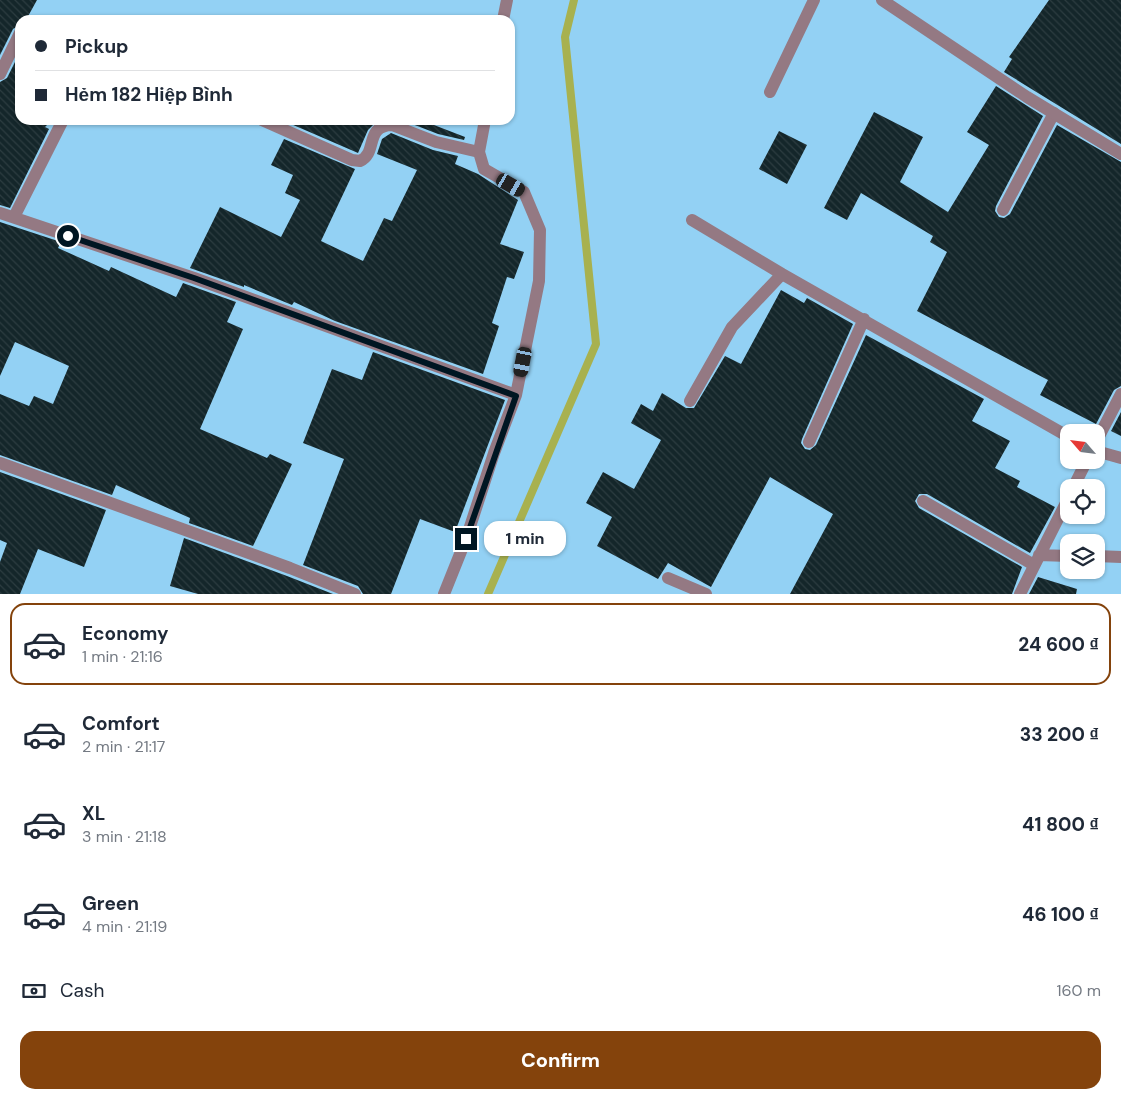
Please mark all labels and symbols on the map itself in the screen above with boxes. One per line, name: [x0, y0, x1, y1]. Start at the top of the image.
car: [494, 171, 527, 199]
route start: [57, 225, 79, 247]
car: [512, 346, 533, 378]
north arrow: [1060, 424, 1105, 469]
callout: 1 min: [484, 522, 566, 556]
route end: [455, 528, 477, 550]

